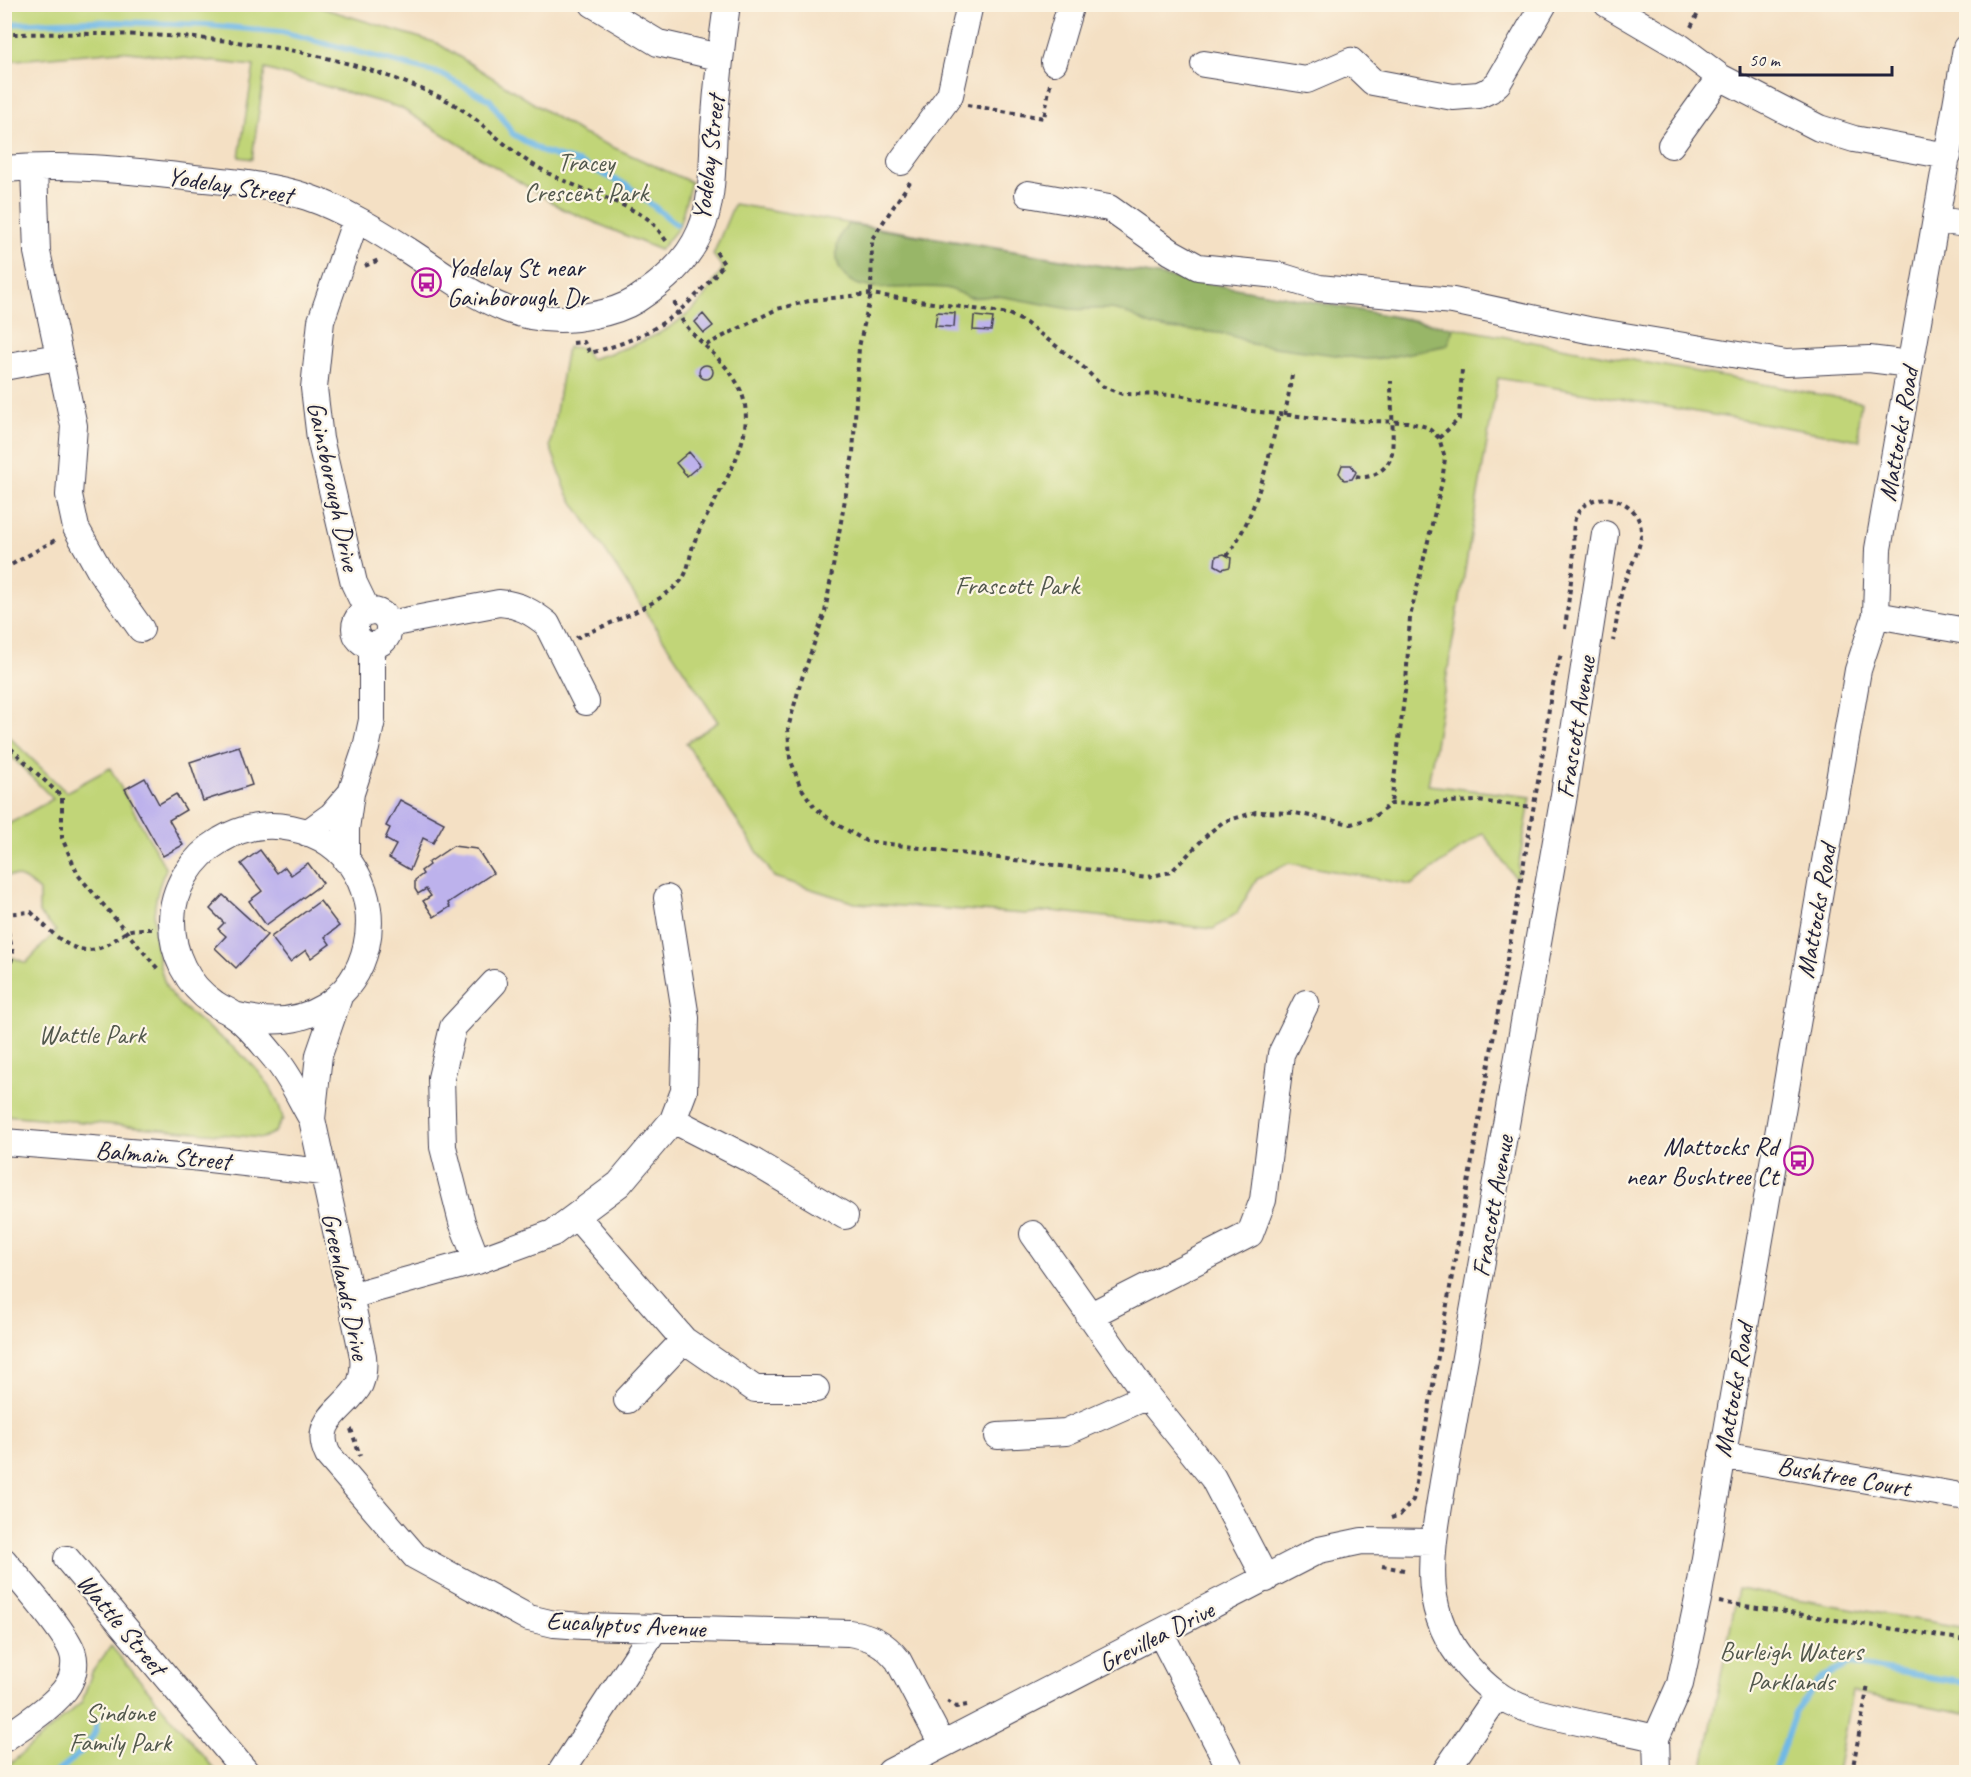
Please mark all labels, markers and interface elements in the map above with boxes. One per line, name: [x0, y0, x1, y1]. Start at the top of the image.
scale bar: [1740, 39, 1892, 77]
text: 50 m: [1749, 49, 1782, 71]
street label: Yodelay Street: [684, 90, 733, 223]
park label: Tracey Crescent Park: [524, 146, 651, 209]
street label: Yodelay Street: [165, 159, 298, 212]
place label: Yodelay St near Gainborough Dr: [447, 251, 591, 314]
bus stop icon: Yodelay St near Gainborough Dr: [410, 266, 442, 298]
street label: Mattocks Road: [1870, 361, 1927, 504]
street label: Gainsborough Drive: [299, 399, 368, 576]
park label: Frascott Park: [955, 569, 1081, 602]
street label: Frascott Avenue: [1548, 652, 1603, 800]
street label: Mattocks Road: [1788, 838, 1845, 981]
park label: Wattle Park: [39, 1018, 147, 1051]
place label: Mattocks Rd near Bushtree Ct: [1625, 1130, 1782, 1193]
street label: Frascott Avenue: [1464, 1131, 1521, 1279]
street label: Balmain Street: [94, 1133, 235, 1178]
bus stop icon: Mattocks Rd near Bushtree Ct: [1783, 1145, 1815, 1177]
street label: Greenlands Drive: [314, 1210, 378, 1364]
street label: Mattocks Road: [1705, 1317, 1762, 1460]
street label: Bushtree Court: [1775, 1449, 1915, 1505]
street label: Wattle Street: [69, 1567, 176, 1685]
street label: Grevillea Drive: [1093, 1593, 1221, 1680]
street label: Eucalyptus Avenue: [546, 1604, 708, 1645]
park label: Burleigh Waters Parklands: [1719, 1635, 1865, 1698]
park label: Sindone Family Park: [69, 1696, 172, 1759]

